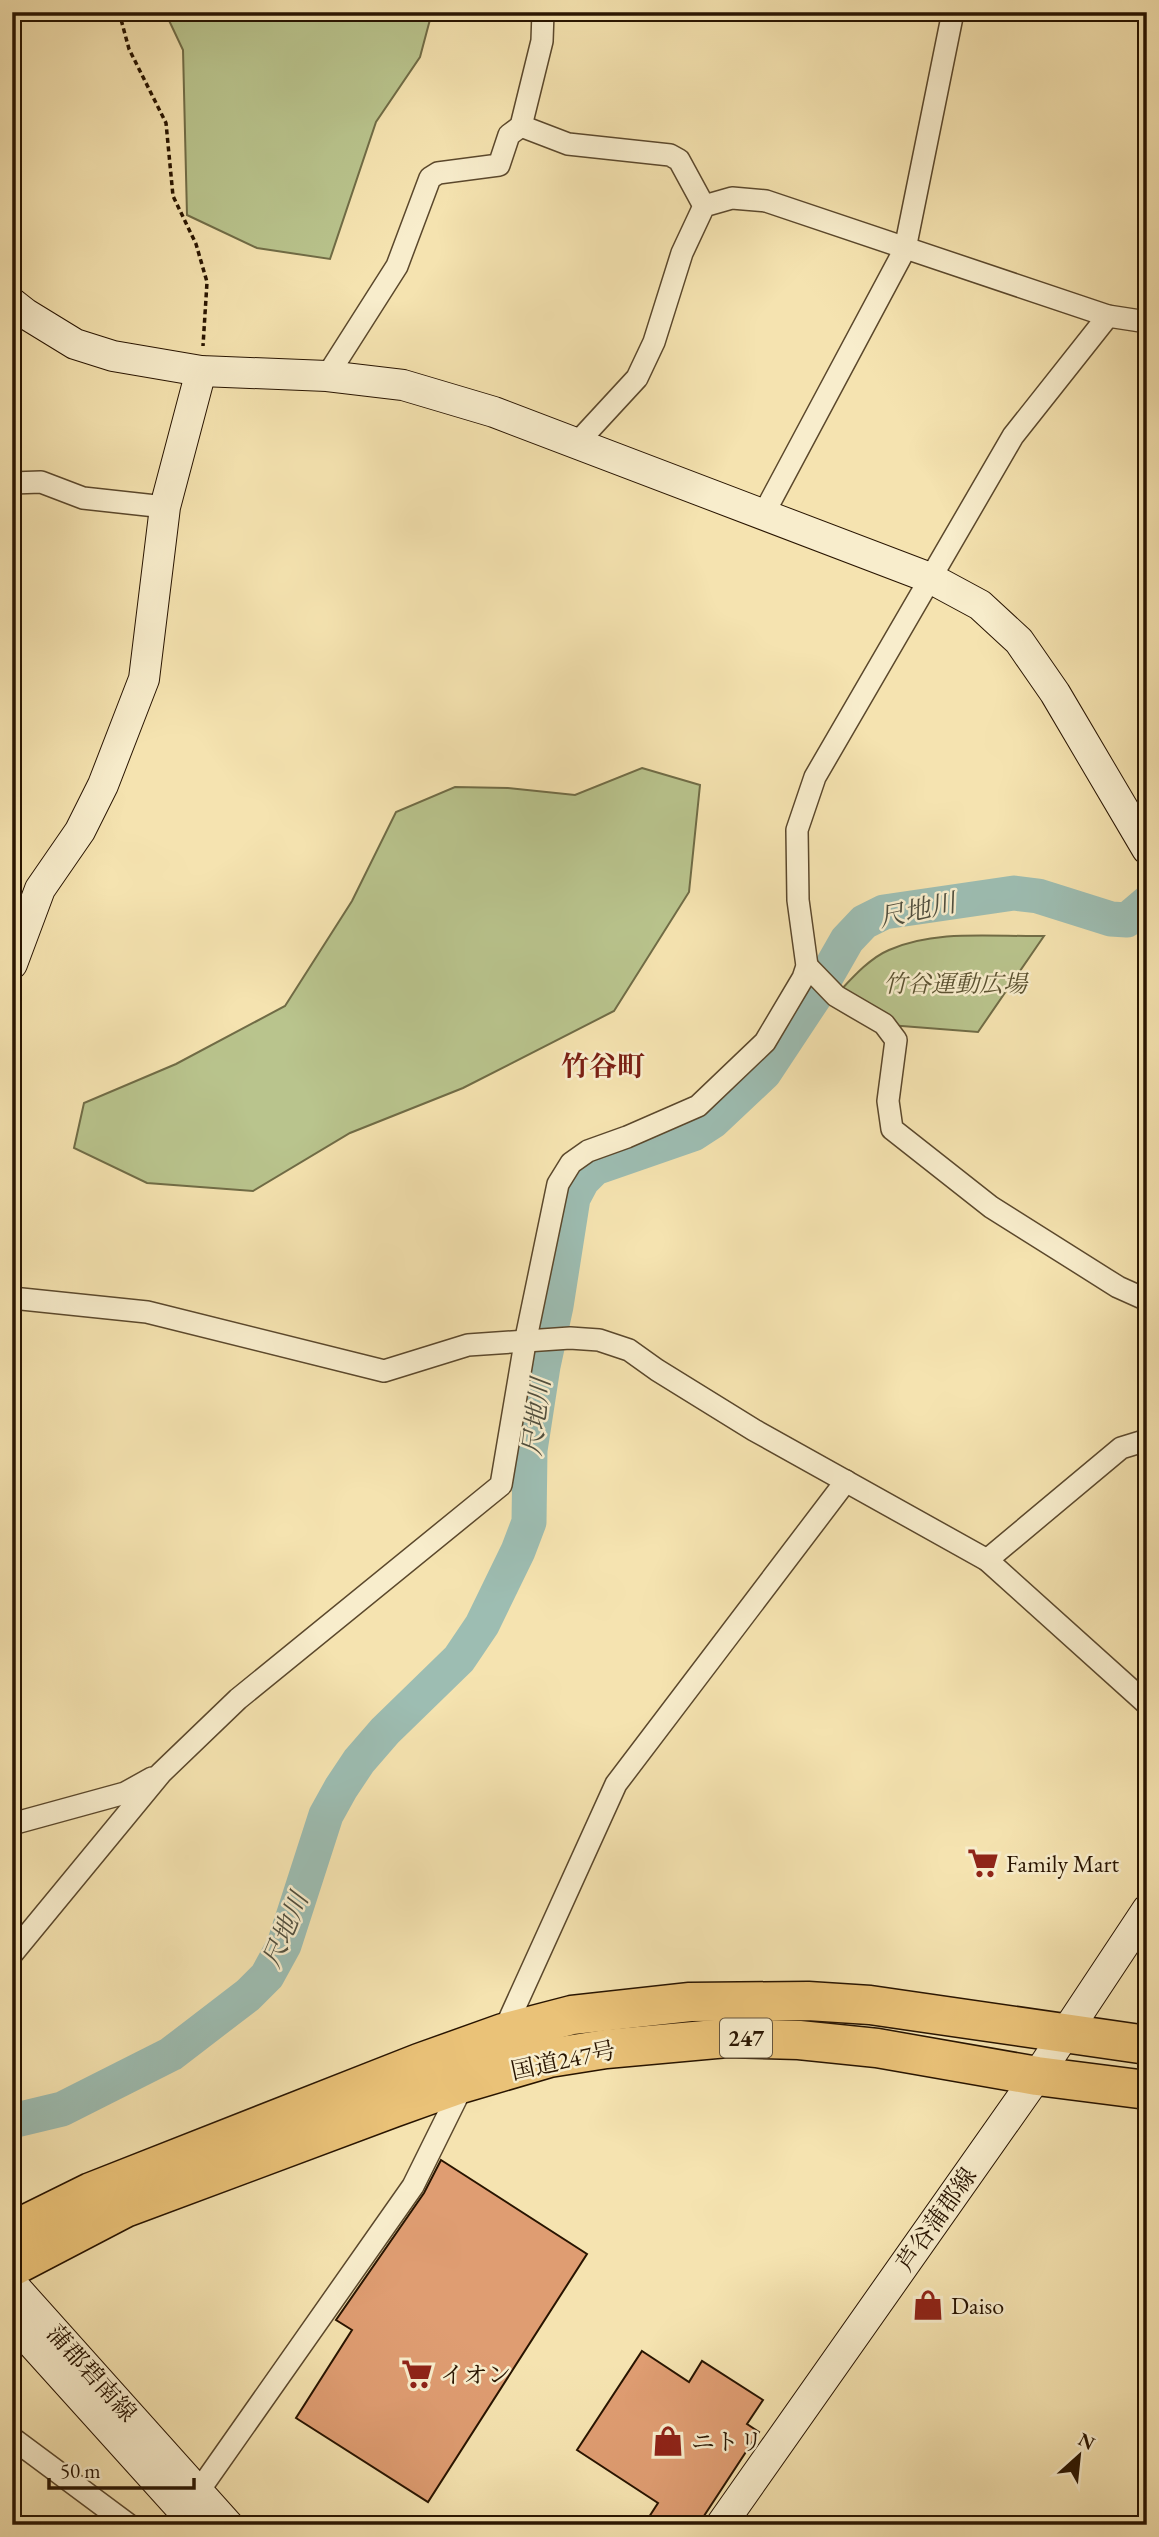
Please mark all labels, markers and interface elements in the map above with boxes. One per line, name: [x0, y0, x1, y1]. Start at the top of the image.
water label: 尺地川: [875, 885, 962, 935]
park label: 竹谷運動広場: [883, 968, 1029, 999]
district label: 竹谷町: [561, 1048, 645, 1084]
water label: 尺地川: [514, 1373, 558, 1458]
supermarket icon: Family Mart: [966, 1846, 1000, 1880]
place label: Family Mart: [1006, 1848, 1120, 1879]
water label: 尺地川: [254, 1885, 317, 1973]
road number: 247: [720, 2019, 772, 2058]
street label: 国道247号: [508, 2034, 618, 2086]
street label: 芦谷蒲郡線: [889, 2161, 983, 2277]
shop icon: Daiso: [911, 2288, 945, 2322]
place label: Daiso: [951, 2290, 1004, 2321]
street label: 蒲郡碧南線: [40, 2318, 144, 2428]
supermarket icon: イオン: [400, 2357, 434, 2391]
place label: イオン: [440, 2359, 511, 2390]
north arrow: [1044, 2422, 1114, 2492]
shop icon: ニトリ: [651, 2424, 685, 2458]
place label: ニトリ: [691, 2426, 763, 2457]
text: N: [1074, 2427, 1100, 2456]
scale bar: [49, 2446, 194, 2490]
text: 50 m: [60, 2457, 101, 2484]

